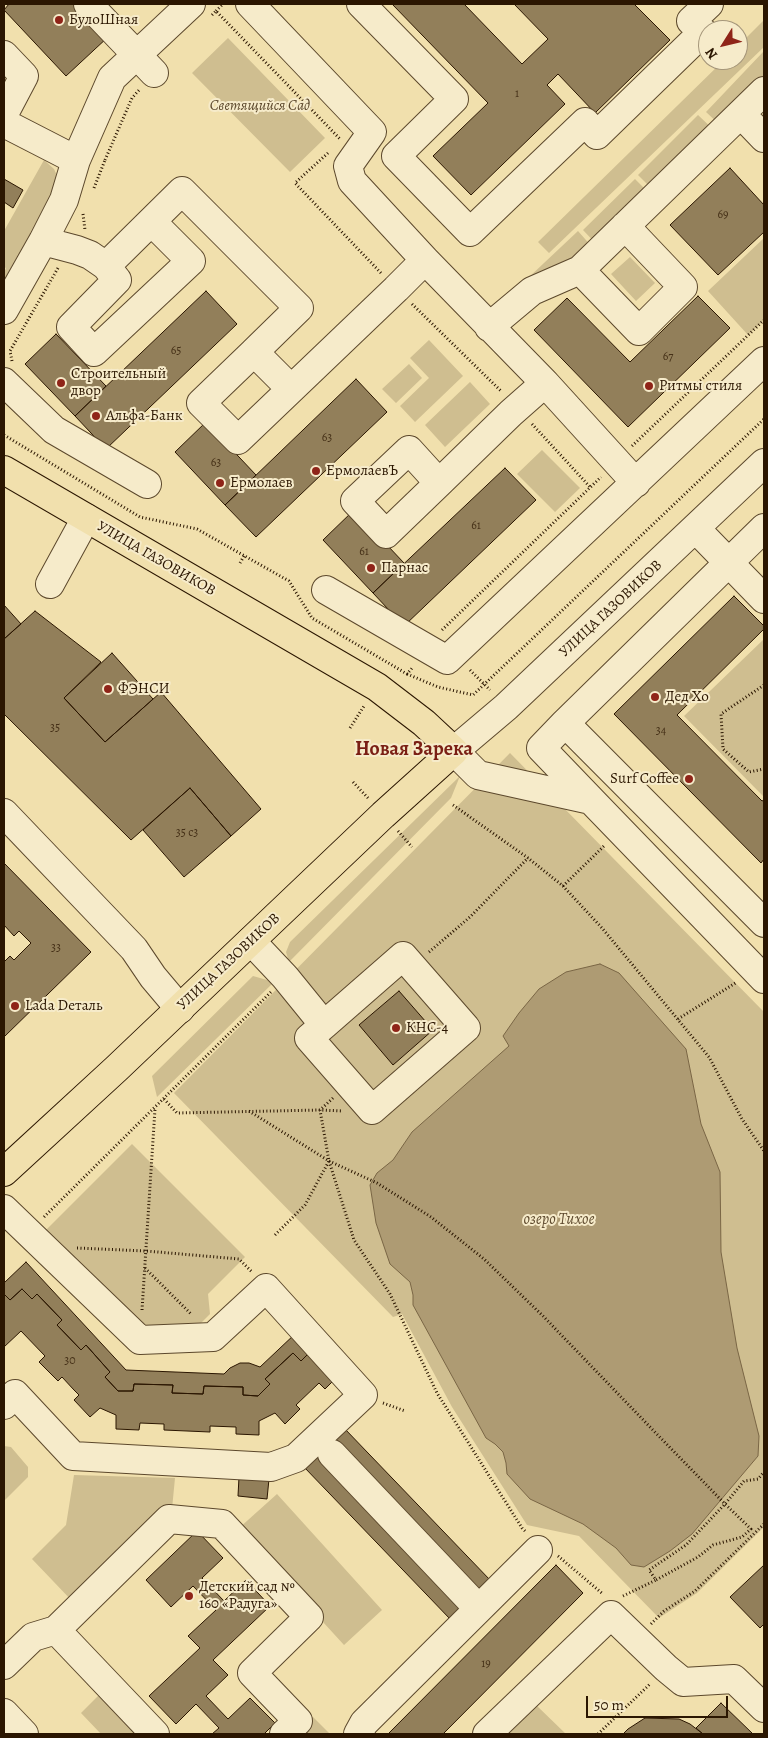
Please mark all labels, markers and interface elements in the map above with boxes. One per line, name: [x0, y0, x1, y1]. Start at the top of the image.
place label: БулоШная: [69, 11, 138, 29]
marker: БулоШная: [53, 14, 65, 26]
north arrow: [698, 20, 748, 70]
text: N: [701, 44, 722, 63]
house number: 1: [515, 87, 519, 101]
park label: Светящийся Сад: [210, 97, 310, 115]
house number: 69: [717, 208, 729, 222]
house number: 65: [171, 344, 181, 358]
house number: 67: [663, 350, 673, 364]
place label: Строительный двор: [71, 365, 166, 400]
marker: Строительный двор: [55, 377, 67, 389]
place label: Ритмы стиля: [659, 377, 742, 395]
marker: Ритмы стиля: [643, 380, 655, 392]
place label: Альфа-Банк: [106, 407, 182, 425]
marker: Альфа-Банк: [90, 410, 102, 422]
house number: 63: [322, 431, 332, 445]
house number: 63: [211, 456, 221, 470]
place label: ЕрмолаевЪ: [326, 462, 398, 480]
marker: ЕрмолаевЪ: [310, 465, 322, 477]
place label: Ермолаев: [230, 474, 293, 492]
marker: Ермолаев: [214, 477, 226, 489]
street label: УЛИЦА ГАЗОВИКОВ: [93, 518, 219, 600]
house number: 61: [471, 519, 481, 533]
house number: 61: [359, 545, 369, 559]
street label: УЛИЦА ГАЗОВИКОВ: [556, 557, 666, 661]
place label: Парнас: [381, 559, 428, 577]
marker: Парнас: [365, 562, 377, 574]
place label: ФЭНСИ: [118, 680, 170, 698]
marker: ФЭНСИ: [102, 683, 114, 695]
place label: Дед Хо: [665, 688, 709, 706]
marker: Дед Хо: [649, 691, 661, 703]
house number: 35: [50, 721, 60, 735]
house number: 34: [656, 724, 666, 738]
district label: Новая Зарека: [355, 738, 473, 762]
place label: Surf Coffee: [610, 770, 679, 788]
marker: Surf Coffee: [683, 773, 695, 785]
house number: 35 с3: [176, 826, 198, 840]
street label: УЛИЦА ГАЗОВИКОВ: [174, 910, 284, 1014]
house number: 33: [51, 941, 61, 955]
place label: Lada Dеталь: [25, 997, 103, 1015]
marker: Lada Dеталь: [9, 1000, 21, 1012]
place label: КНС-4: [406, 1019, 448, 1037]
marker: КНС-4: [390, 1022, 402, 1034]
water label: озеро Тихое: [524, 1210, 594, 1230]
house number: 30: [64, 1354, 76, 1368]
place label: Детский сад № 160 «Радуга»: [199, 1578, 295, 1613]
marker: Детский сад № 160 «Радуга»: [183, 1590, 195, 1602]
house number: 19: [481, 1657, 491, 1671]
scale bar: [588, 1686, 730, 1718]
text: 50 m: [594, 1695, 624, 1715]

